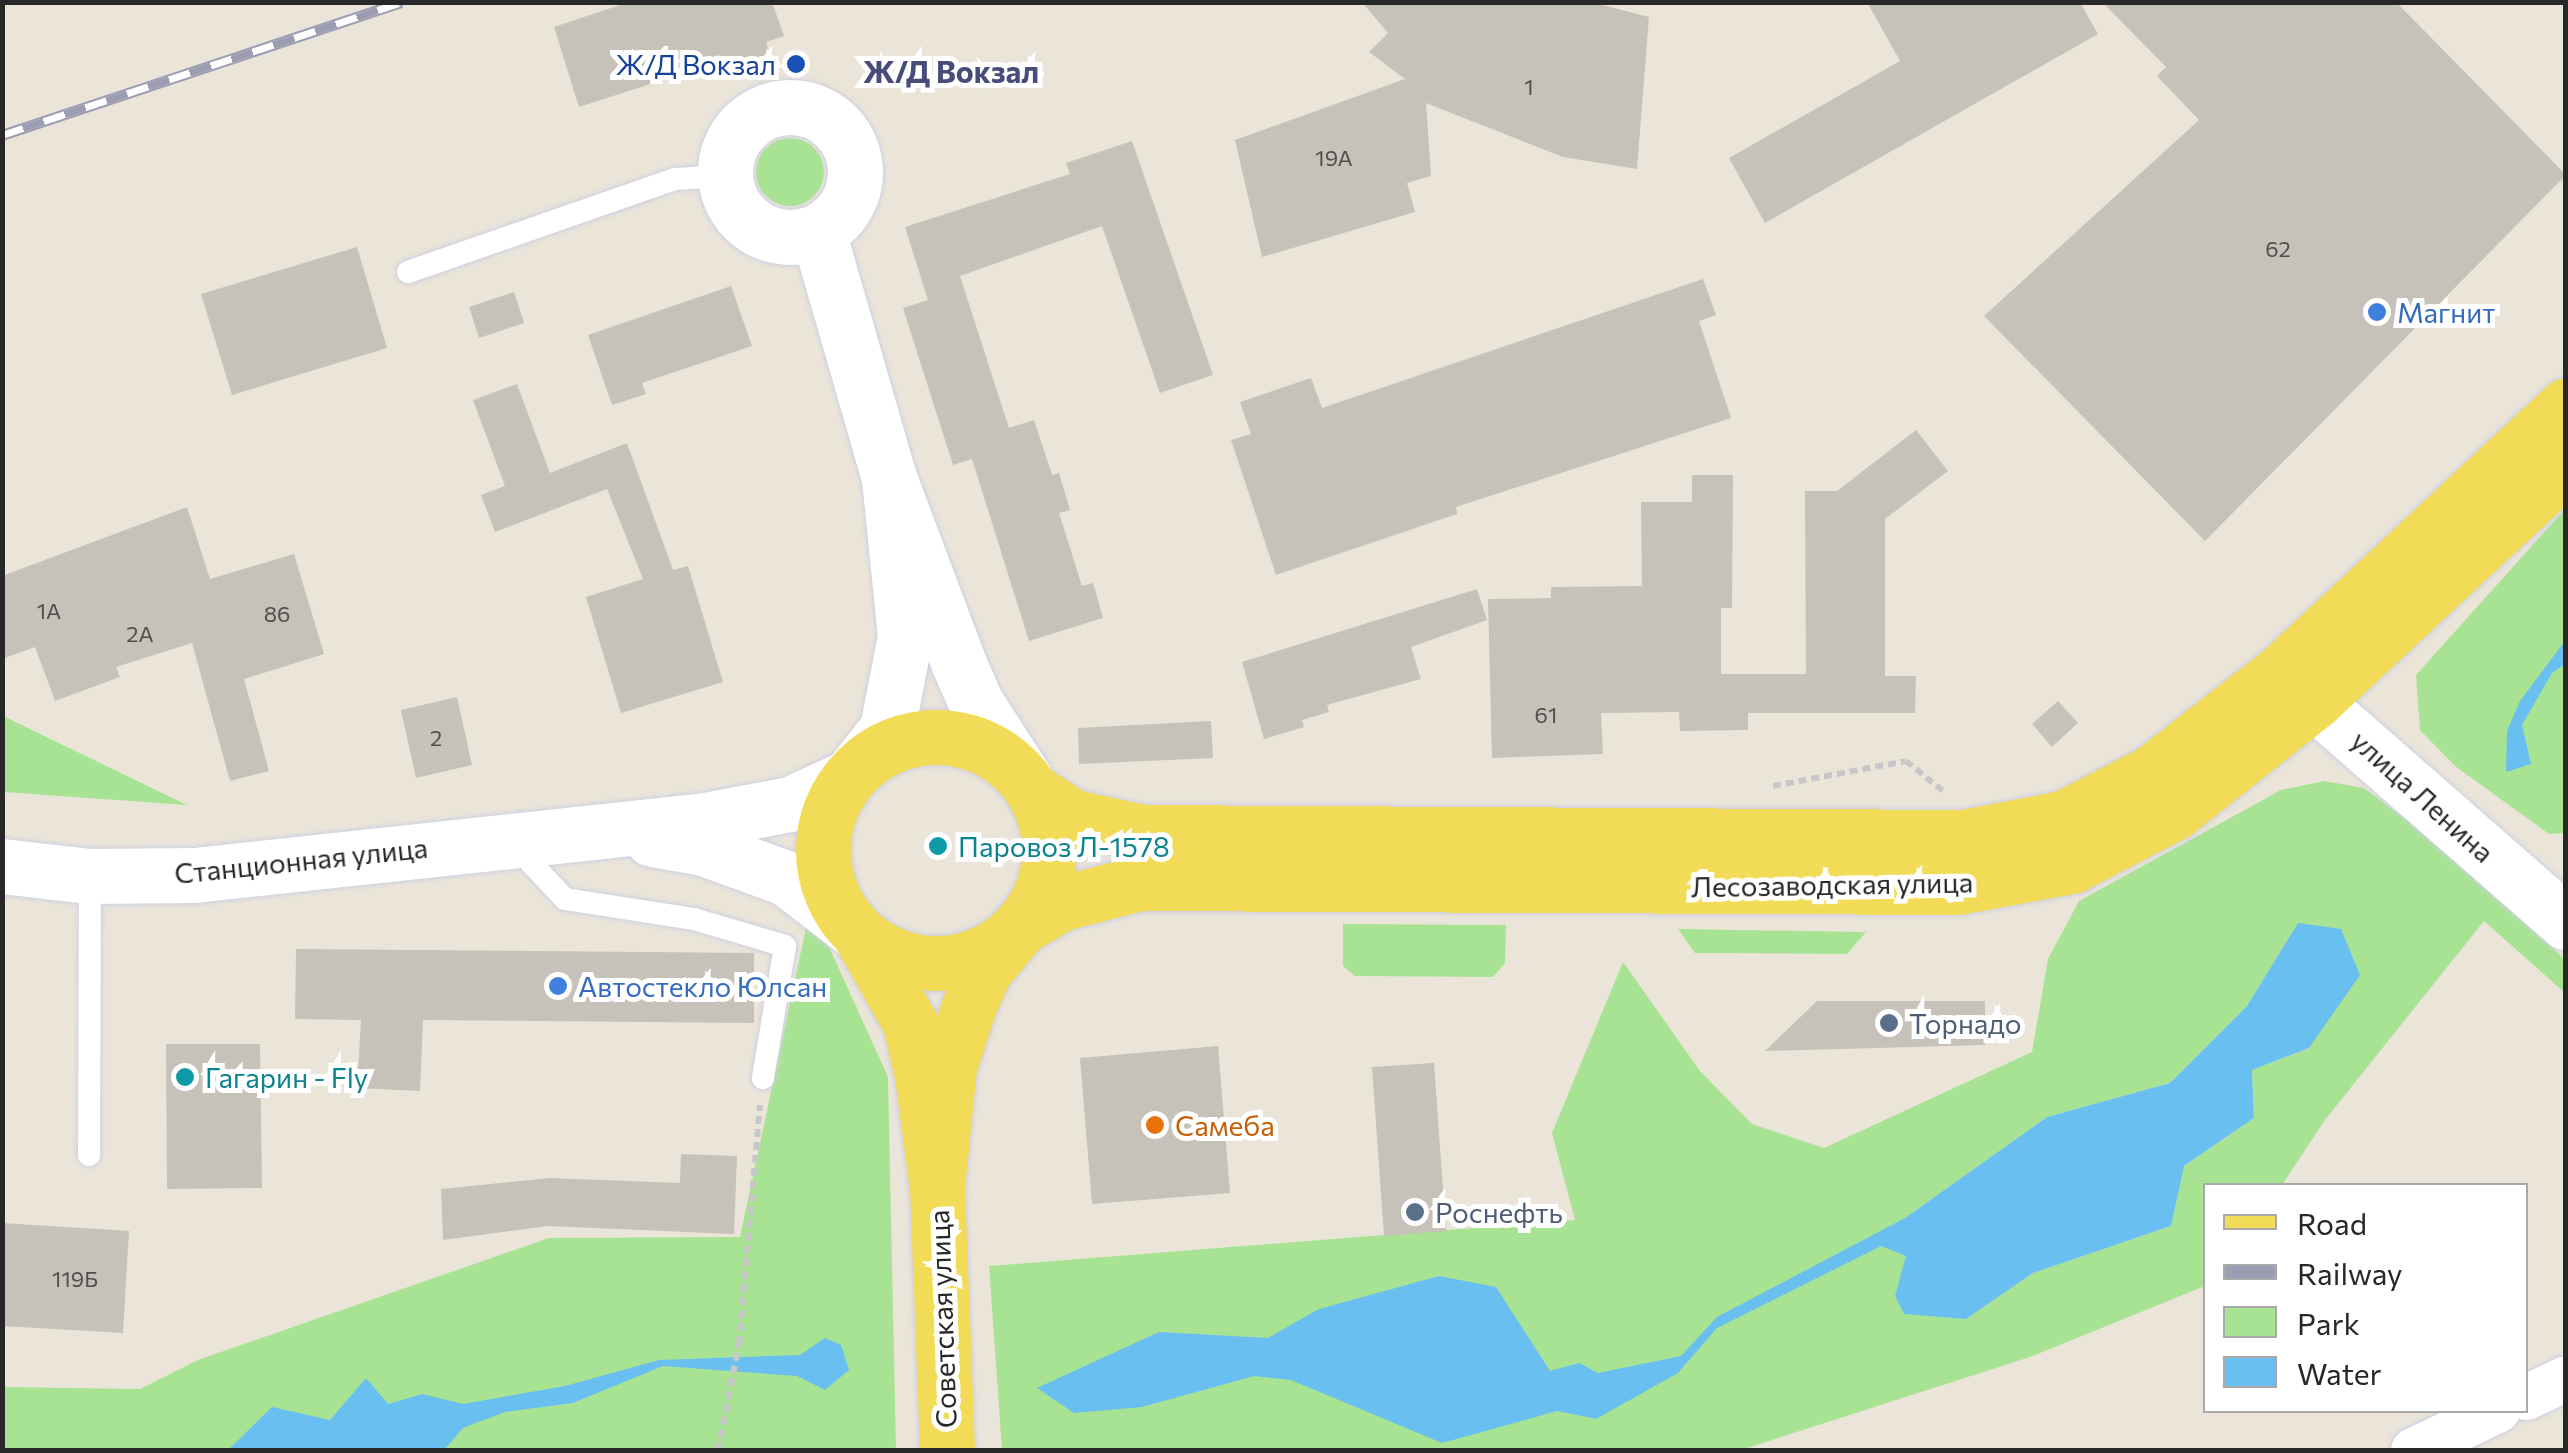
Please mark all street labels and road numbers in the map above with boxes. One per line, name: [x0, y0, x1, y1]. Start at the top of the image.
street label: улица Ленина: [2345, 723, 2501, 869]
street label: Станционная улица: [173, 830, 429, 890]
street label: Лесозаводская улица: [1691, 865, 1973, 903]
street label: Советская улица: [921, 1209, 963, 1429]

